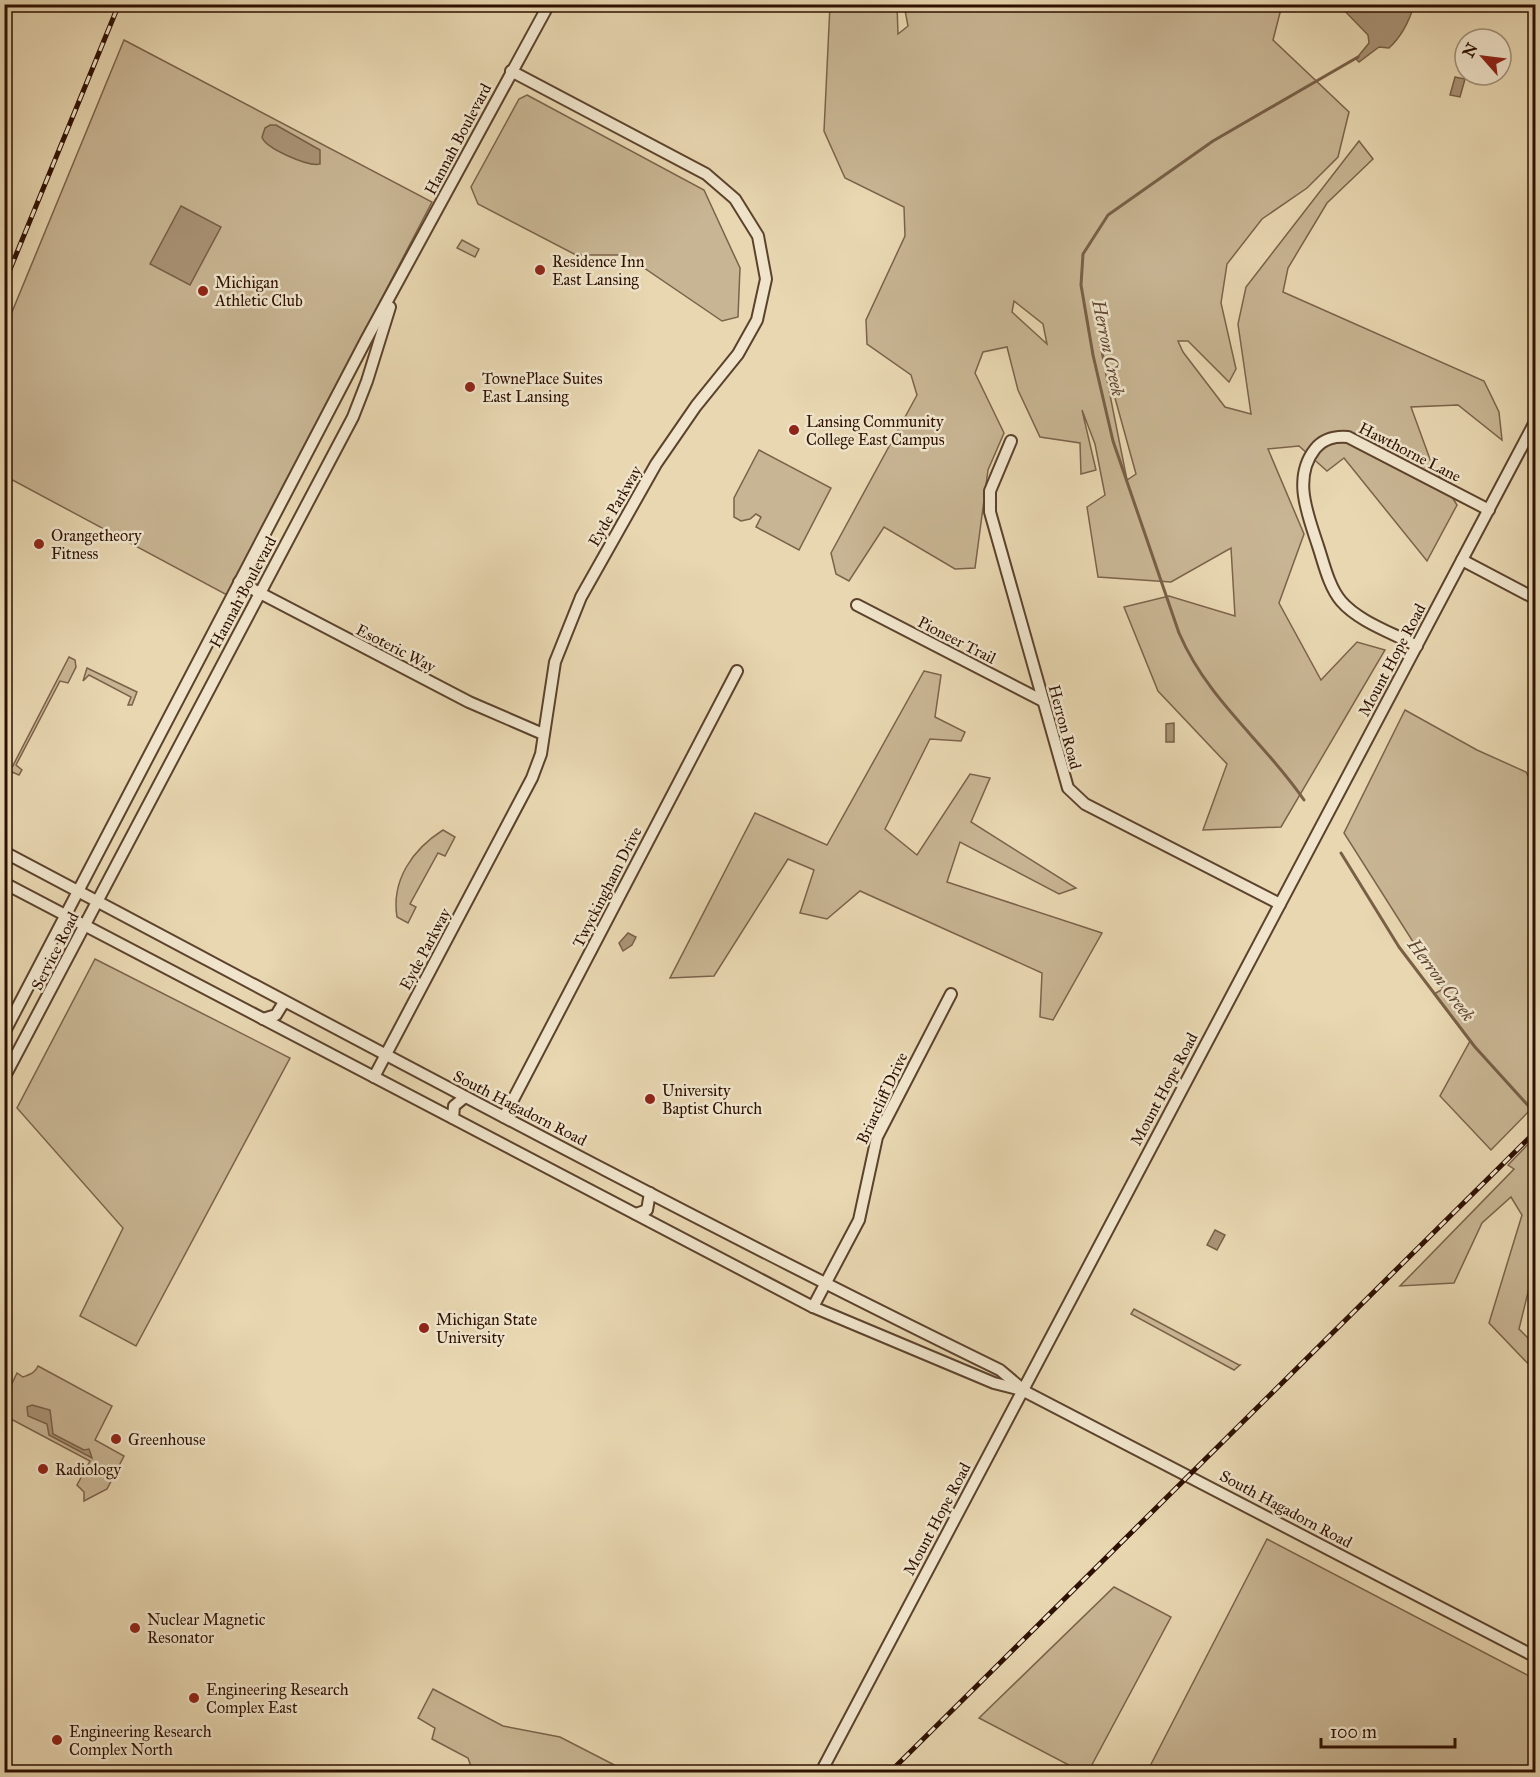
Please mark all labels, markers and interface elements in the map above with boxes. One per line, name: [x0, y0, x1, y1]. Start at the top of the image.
north arrow: [1453, 27, 1513, 87]
text: N: [1459, 39, 1482, 61]
street label: Hannah Boulevard: [421, 80, 495, 198]
place label: Residence Inn East Lansing: [552, 252, 645, 290]
marker: Residence Inn East Lansing: [533, 263, 547, 277]
place label: Michigan Athletic Club: [214, 273, 303, 310]
marker: Michigan Athletic Club: [196, 284, 210, 298]
water label: Herron Creek: [1087, 297, 1129, 398]
place label: TownePlace Suites East Lansing: [482, 369, 603, 407]
marker: TownePlace Suites East Lansing: [463, 380, 477, 394]
place label: Lansing Community College East Campus: [806, 412, 945, 450]
street label: Hawthorne Lane: [1356, 418, 1465, 486]
marker: Lansing Community College East Campus: [787, 423, 801, 437]
street label: Eyde Parkway: [584, 462, 646, 550]
place label: Orangetheory Fitness: [51, 526, 142, 563]
street label: Hannah Boulevard: [206, 533, 280, 651]
marker: Orangetheory Fitness: [32, 537, 46, 551]
street label: Mount Hope Road: [1354, 600, 1430, 720]
street label: Pioneer Trail: [915, 612, 1000, 668]
street label: Esoteric Way: [353, 620, 439, 676]
street label: Herron Road: [1045, 683, 1085, 771]
street label: Twyckingham Drive: [568, 823, 647, 951]
street label: Eyde Parkway: [395, 904, 455, 993]
street label: Service Road: [27, 909, 83, 993]
water label: Herron Creek: [1402, 933, 1479, 1026]
street label: Mount Hope Road: [1126, 1029, 1202, 1149]
street label: Briarcliff Drive: [852, 1049, 912, 1147]
street label: South Hagadorn Road: [450, 1066, 590, 1151]
place label: University Baptist Church: [662, 1081, 762, 1118]
marker: University Baptist Church: [643, 1092, 657, 1106]
place label: Michigan State University: [436, 1310, 537, 1347]
marker: Michigan State University: [417, 1321, 431, 1335]
place label: Greenhouse: [128, 1430, 206, 1449]
marker: Greenhouse: [109, 1432, 123, 1446]
street label: Mount Hope Road: [899, 1459, 975, 1579]
place label: Radiology: [55, 1460, 121, 1480]
marker: Radiology: [36, 1462, 50, 1476]
street label: South Hagadorn Road: [1216, 1466, 1355, 1553]
place label: Nuclear Magnetic Resonator: [147, 1610, 266, 1647]
marker: Nuclear Magnetic Resonator: [128, 1621, 142, 1635]
place label: Engineering Research Complex East: [206, 1680, 349, 1717]
marker: Engineering Research Complex East: [187, 1691, 201, 1705]
scale bar: [1321, 1711, 1454, 1749]
text: 100 m: [1330, 1721, 1377, 1743]
place label: Engineering Research Complex North: [69, 1722, 212, 1759]
marker: Engineering Research Complex North: [50, 1733, 64, 1747]

